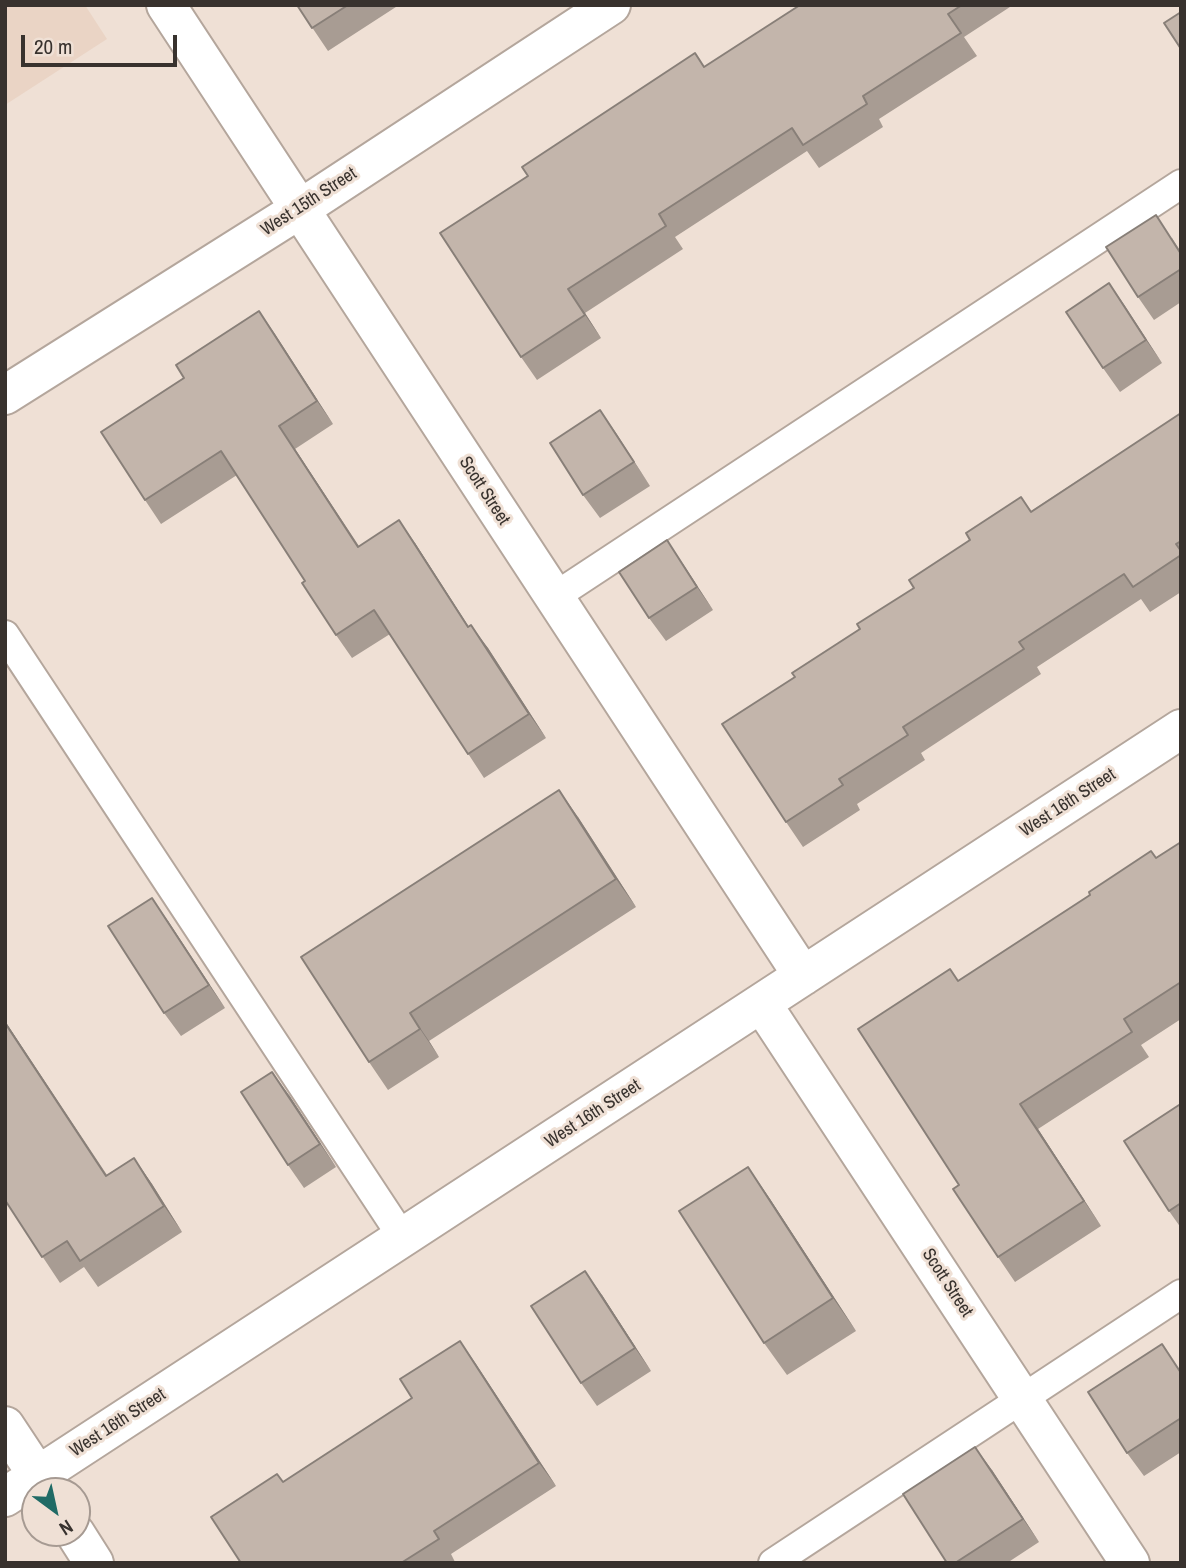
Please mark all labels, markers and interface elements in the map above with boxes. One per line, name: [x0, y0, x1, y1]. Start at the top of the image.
scale bar: [24, 21, 180, 65]
text: 20 m: [34, 32, 72, 61]
street label: West 15th Street: [257, 163, 361, 241]
street label: Scott Street: [454, 453, 514, 529]
street label: West 16th Street: [1016, 764, 1120, 842]
street label: West 16th Street: [541, 1075, 645, 1153]
street label: Scott Street: [917, 1245, 977, 1321]
street label: West 16th Street: [66, 1384, 170, 1462]
north arrow: [21, 1477, 91, 1547]
text: N: [55, 1514, 78, 1542]

